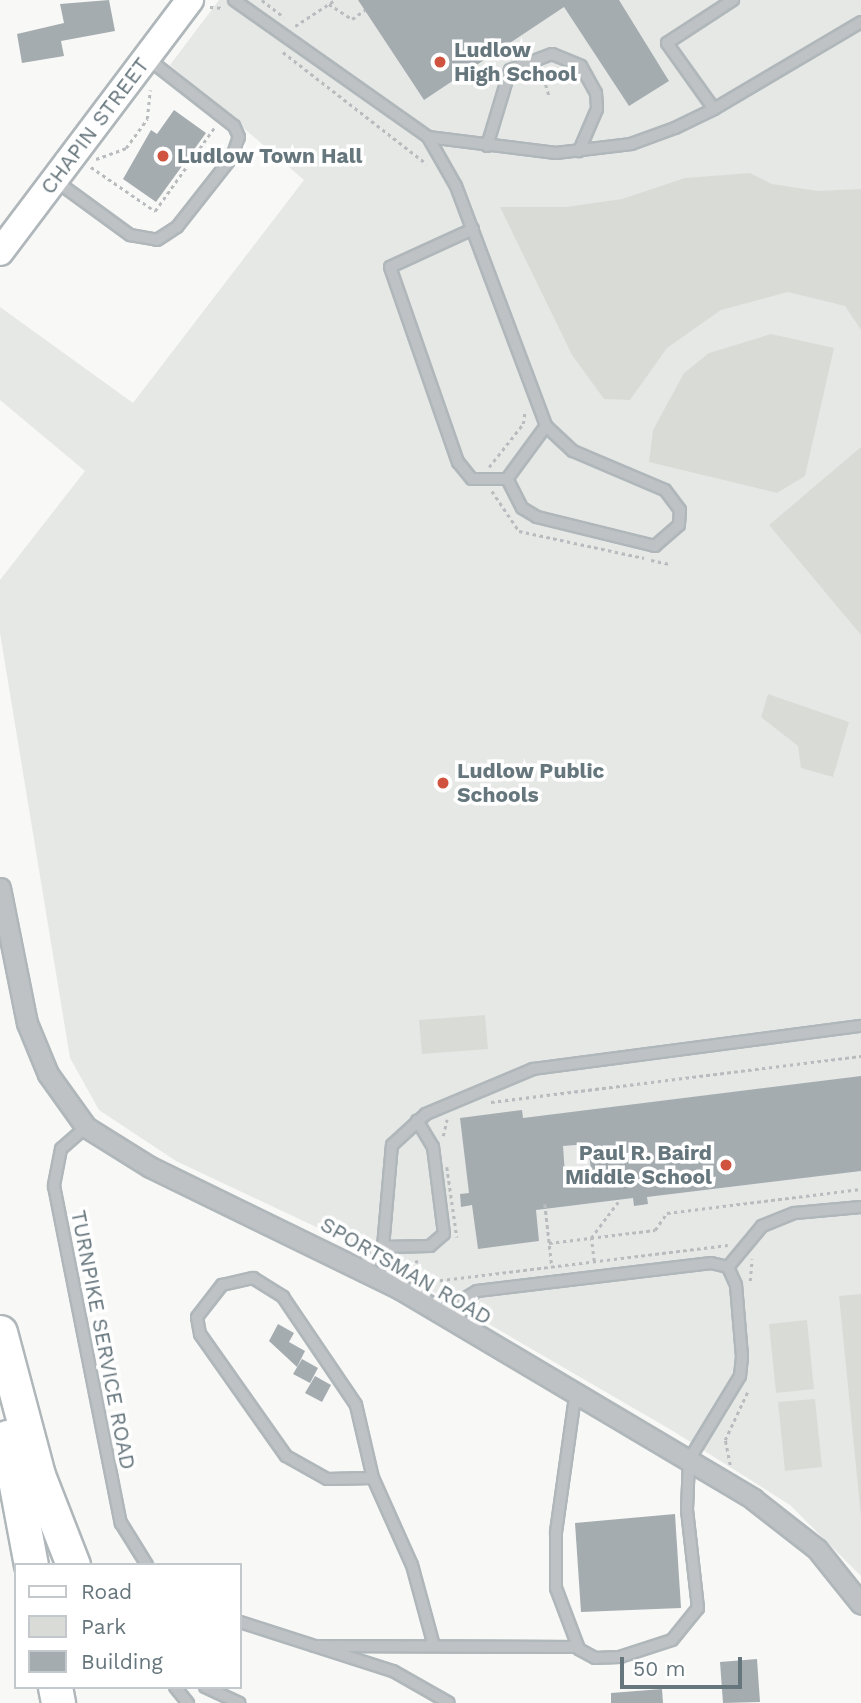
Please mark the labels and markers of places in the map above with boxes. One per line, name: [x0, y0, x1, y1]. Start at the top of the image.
place label: Ludlow High School: [454, 37, 577, 87]
marker: Ludlow High School: [432, 54, 448, 70]
place label: Ludlow Town Hall: [177, 143, 363, 169]
marker: Ludlow Town Hall: [155, 148, 171, 164]
place label: Ludlow Public Schools: [457, 758, 605, 808]
marker: Ludlow Public Schools: [435, 775, 451, 791]
place label: Paul R. Baird Middle School: [565, 1140, 712, 1190]
marker: Paul R. Baird Middle School: [718, 1157, 734, 1173]

